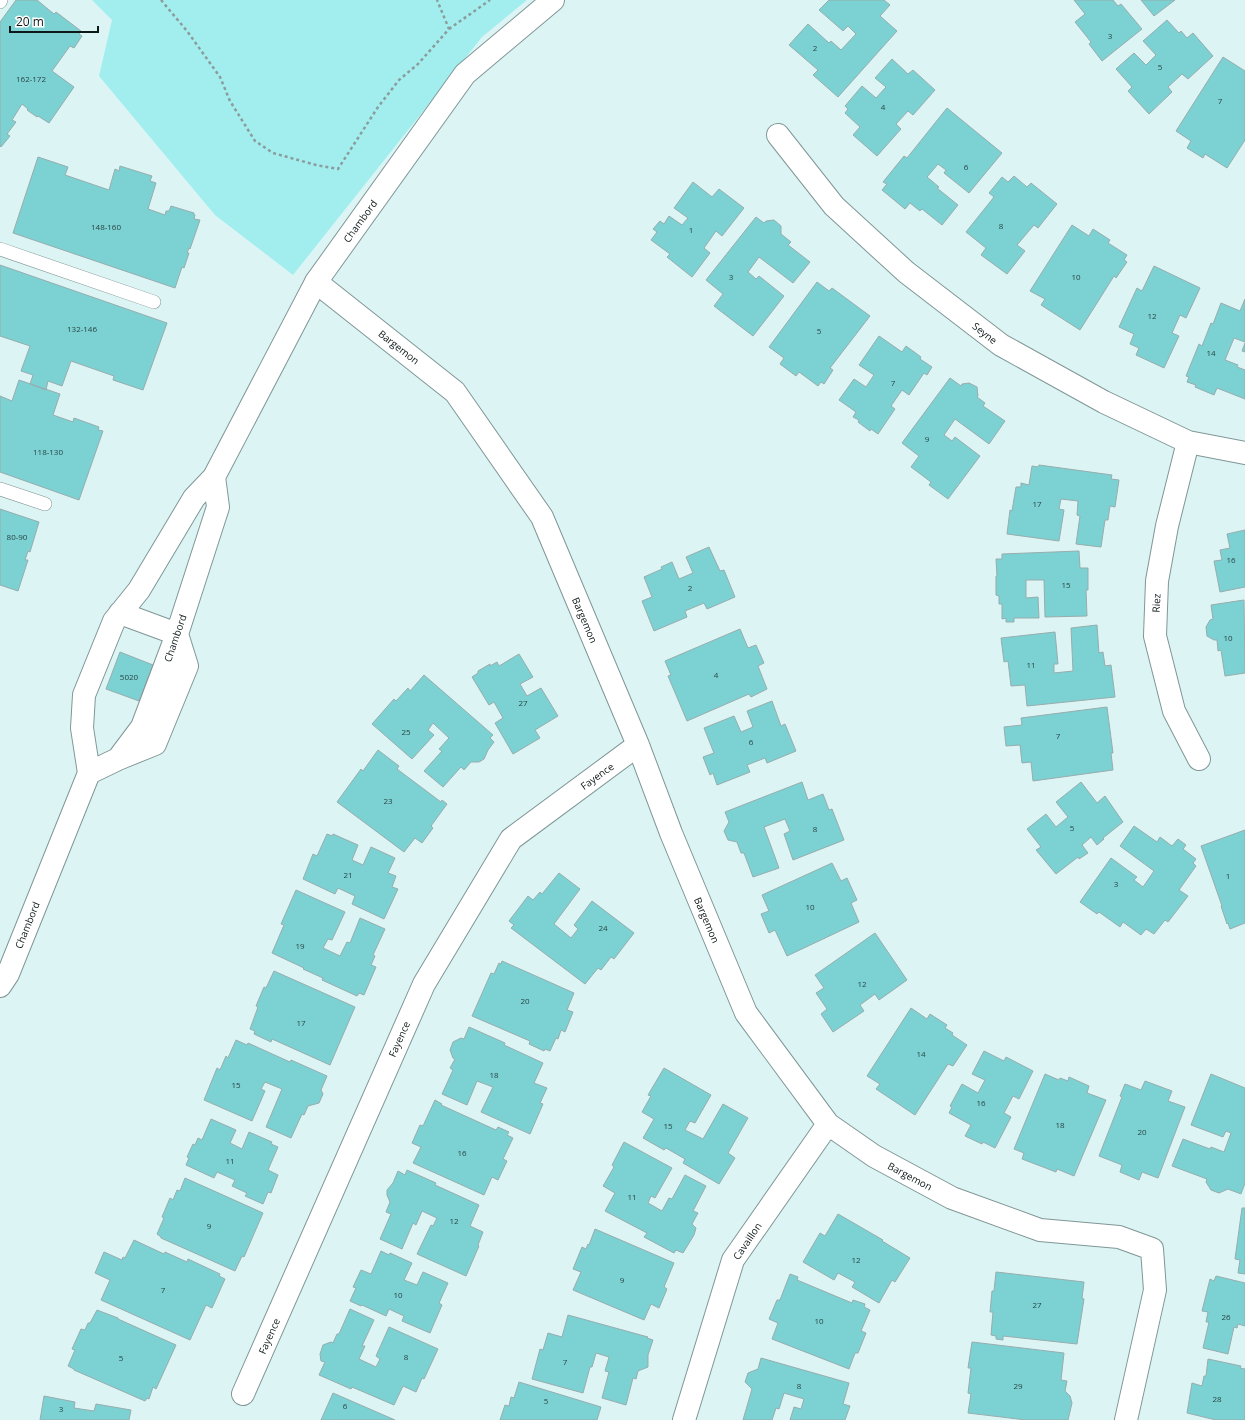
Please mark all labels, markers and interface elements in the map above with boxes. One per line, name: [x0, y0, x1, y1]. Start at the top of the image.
scale bar: [10, 8, 98, 34]
text: 20 m: [16, 13, 44, 30]
house number: 3: [1108, 30, 1113, 41]
house number: 2: [813, 42, 818, 53]
house number: 5: [1158, 61, 1163, 72]
house number: 162-172: [16, 73, 46, 84]
house number: 7: [1218, 95, 1223, 106]
house number: 4: [881, 101, 886, 112]
house number: 6: [964, 161, 969, 172]
street label: Chambord: [340, 197, 380, 245]
house number: 8: [999, 220, 1004, 231]
house number: 148-160: [91, 221, 121, 232]
house number: 1: [689, 224, 693, 235]
house number: 3: [729, 271, 734, 282]
house number: 10: [1071, 271, 1081, 282]
house number: 12: [1147, 310, 1157, 321]
street label: Seyne: [970, 319, 1001, 347]
house number: 132-146: [67, 323, 97, 334]
house number: 5: [817, 325, 822, 336]
street label: Bargemon: [376, 327, 422, 367]
house number: 14: [1206, 347, 1216, 358]
house number: 7: [891, 377, 896, 388]
house number: 9: [925, 433, 930, 444]
house number: 118-130: [33, 446, 63, 457]
house number: 17: [1032, 498, 1042, 509]
house number: 80-90: [7, 531, 28, 542]
house number: 16: [1226, 554, 1236, 565]
house number: 15: [1061, 579, 1071, 590]
house number: 2: [688, 582, 693, 593]
street label: Riez: [1149, 593, 1164, 613]
street label: Bargemon: [569, 595, 601, 645]
street label: Chambord: [160, 612, 190, 664]
house number: 10: [1223, 632, 1233, 643]
house number: 11: [1026, 659, 1036, 670]
house number: 4: [714, 669, 719, 680]
house number: 5020: [120, 671, 139, 682]
house number: 27: [518, 697, 528, 708]
house number: 25: [401, 726, 411, 737]
house number: 7: [1056, 730, 1061, 741]
house number: 6: [749, 736, 754, 747]
street label: Fayence: [578, 759, 617, 793]
house number: 23: [383, 795, 393, 806]
house number: 5: [1070, 822, 1075, 833]
house number: 8: [813, 823, 818, 834]
house number: 21: [343, 869, 353, 880]
house number: 1: [1226, 870, 1230, 881]
house number: 3: [1114, 878, 1119, 889]
street label: Bargemon: [691, 895, 723, 945]
street label: Chambord: [11, 899, 43, 951]
house number: 10: [805, 901, 815, 912]
house number: 24: [598, 922, 608, 933]
house number: 19: [295, 940, 305, 951]
house number: 12: [857, 978, 867, 989]
house number: 20: [520, 995, 530, 1006]
house number: 17: [296, 1017, 306, 1028]
street label: Fayence: [385, 1019, 413, 1059]
house number: 14: [916, 1048, 926, 1059]
house number: 18: [489, 1069, 499, 1080]
house number: 15: [231, 1079, 241, 1090]
house number: 16: [976, 1097, 986, 1108]
house number: 18: [1055, 1119, 1065, 1130]
house number: 15: [663, 1120, 673, 1131]
house number: 20: [1137, 1126, 1147, 1137]
house number: 16: [457, 1147, 467, 1158]
house number: 11: [225, 1155, 235, 1166]
street label: Bargemon: [885, 1158, 935, 1194]
house number: 11: [627, 1191, 637, 1202]
house number: 12: [449, 1215, 459, 1226]
house number: 9: [207, 1220, 212, 1231]
street label: Cavaillon: [729, 1220, 765, 1262]
house number: 12: [851, 1254, 861, 1265]
house number: 9: [620, 1274, 625, 1285]
house number: 7: [161, 1284, 166, 1295]
house number: 10: [393, 1289, 403, 1300]
house number: 27: [1032, 1299, 1042, 1310]
house number: 26: [1221, 1311, 1231, 1322]
house number: 10: [814, 1315, 824, 1326]
street label: Fayence: [255, 1316, 283, 1356]
house number: 8: [404, 1351, 409, 1362]
house number: 5: [119, 1352, 124, 1363]
house number: 7: [563, 1356, 568, 1367]
house number: 8: [797, 1380, 802, 1391]
house number: 29: [1013, 1380, 1023, 1391]
house number: 28: [1212, 1393, 1222, 1404]
house number: 5: [544, 1395, 549, 1406]
house number: 6: [343, 1400, 348, 1411]
house number: 3: [59, 1403, 64, 1414]

